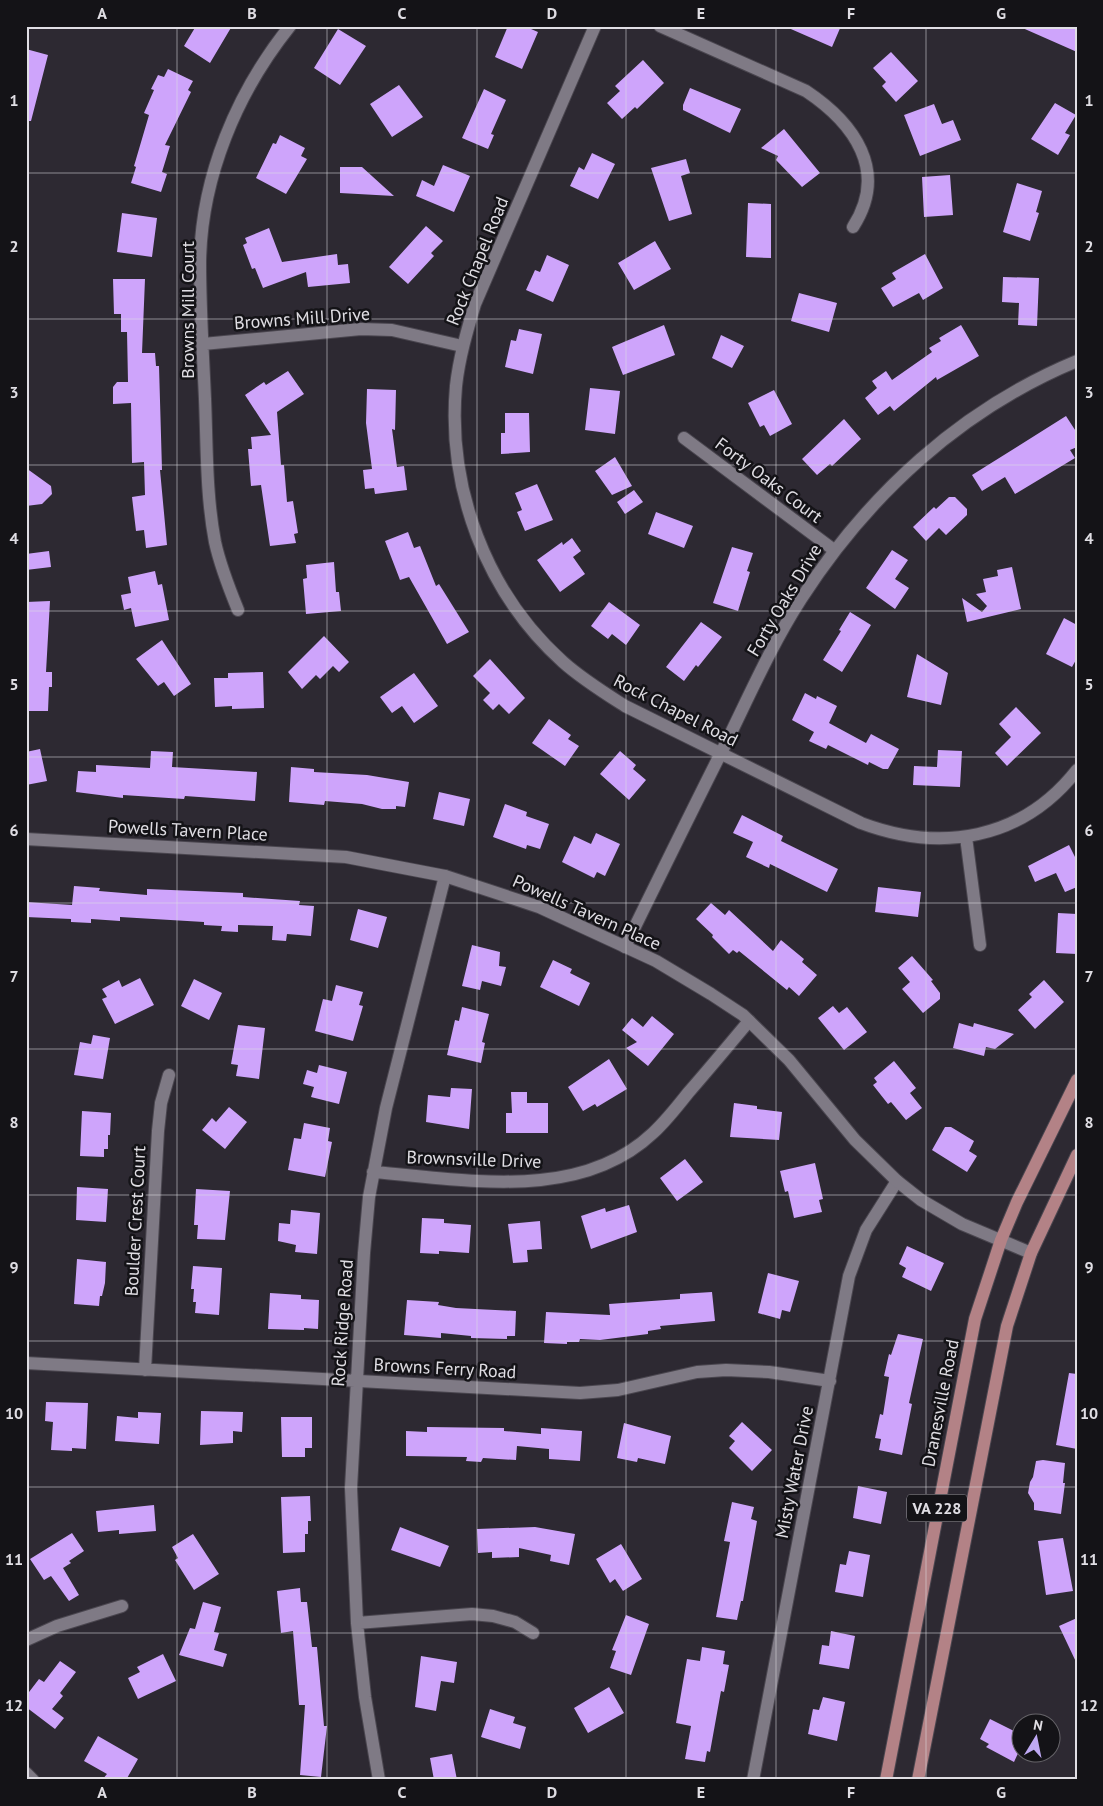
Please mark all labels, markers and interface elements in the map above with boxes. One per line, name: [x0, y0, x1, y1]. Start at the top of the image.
text: A: [97, 3, 107, 23]
text: B: [247, 3, 257, 23]
text: C: [398, 3, 407, 23]
text: D: [547, 3, 557, 23]
text: E: [697, 3, 705, 23]
text: F: [847, 3, 855, 23]
text: G: [996, 3, 1006, 23]
text: 1: [9, 90, 19, 110]
text: 1: [1084, 90, 1094, 110]
street label: Rock Chapel Road: [441, 193, 513, 329]
text: 2: [9, 236, 19, 256]
text: 2: [1084, 236, 1094, 256]
street label: Browns Mill Court: [176, 241, 199, 379]
street label: Browns Mill Drive: [233, 302, 371, 334]
text: 3: [9, 382, 19, 402]
text: 3: [1084, 382, 1094, 402]
street label: Forty Oaks Court: [711, 432, 827, 528]
text: 4: [9, 528, 19, 548]
text: 4: [1084, 528, 1094, 548]
street label: Forty Oaks Drive: [741, 540, 827, 660]
street label: Rock Chapel Road: [610, 669, 742, 751]
text: 5: [9, 674, 19, 694]
text: 5: [1084, 674, 1094, 694]
street label: Powells Tavern Place: [108, 814, 268, 846]
text: 6: [9, 820, 19, 840]
text: 6: [1084, 820, 1094, 840]
street label: Powells Tavern Place: [509, 869, 665, 955]
text: 7: [9, 966, 19, 986]
text: 7: [1084, 966, 1094, 986]
text: 8: [9, 1112, 19, 1132]
text: 8: [1084, 1112, 1094, 1132]
street label: Boulder Crest Court: [120, 1145, 150, 1297]
street label: Brownsville Drive: [406, 1145, 542, 1173]
text: 9: [9, 1257, 19, 1277]
text: 9: [1084, 1257, 1094, 1277]
street label: Rock Ridge Road: [326, 1259, 358, 1387]
street label: Dranesville Road: [916, 1337, 964, 1469]
street label: Browns Ferry Road: [373, 1353, 517, 1383]
text: 10: [5, 1403, 23, 1423]
text: 10: [1080, 1403, 1098, 1423]
street label: Misty Water Drive: [770, 1404, 818, 1540]
road number: VA 228: [907, 1495, 967, 1522]
text: 11: [5, 1549, 23, 1569]
text: 11: [1080, 1549, 1098, 1569]
text: 12: [5, 1695, 23, 1715]
text: 12: [1080, 1695, 1098, 1715]
north arrow: [1010, 1714, 1060, 1764]
text: N: [1032, 1716, 1044, 1735]
text: A: [97, 1782, 107, 1802]
text: B: [247, 1782, 257, 1802]
text: C: [398, 1782, 407, 1802]
text: D: [547, 1782, 557, 1802]
text: E: [697, 1782, 705, 1802]
text: F: [847, 1782, 855, 1802]
text: G: [996, 1782, 1006, 1802]

